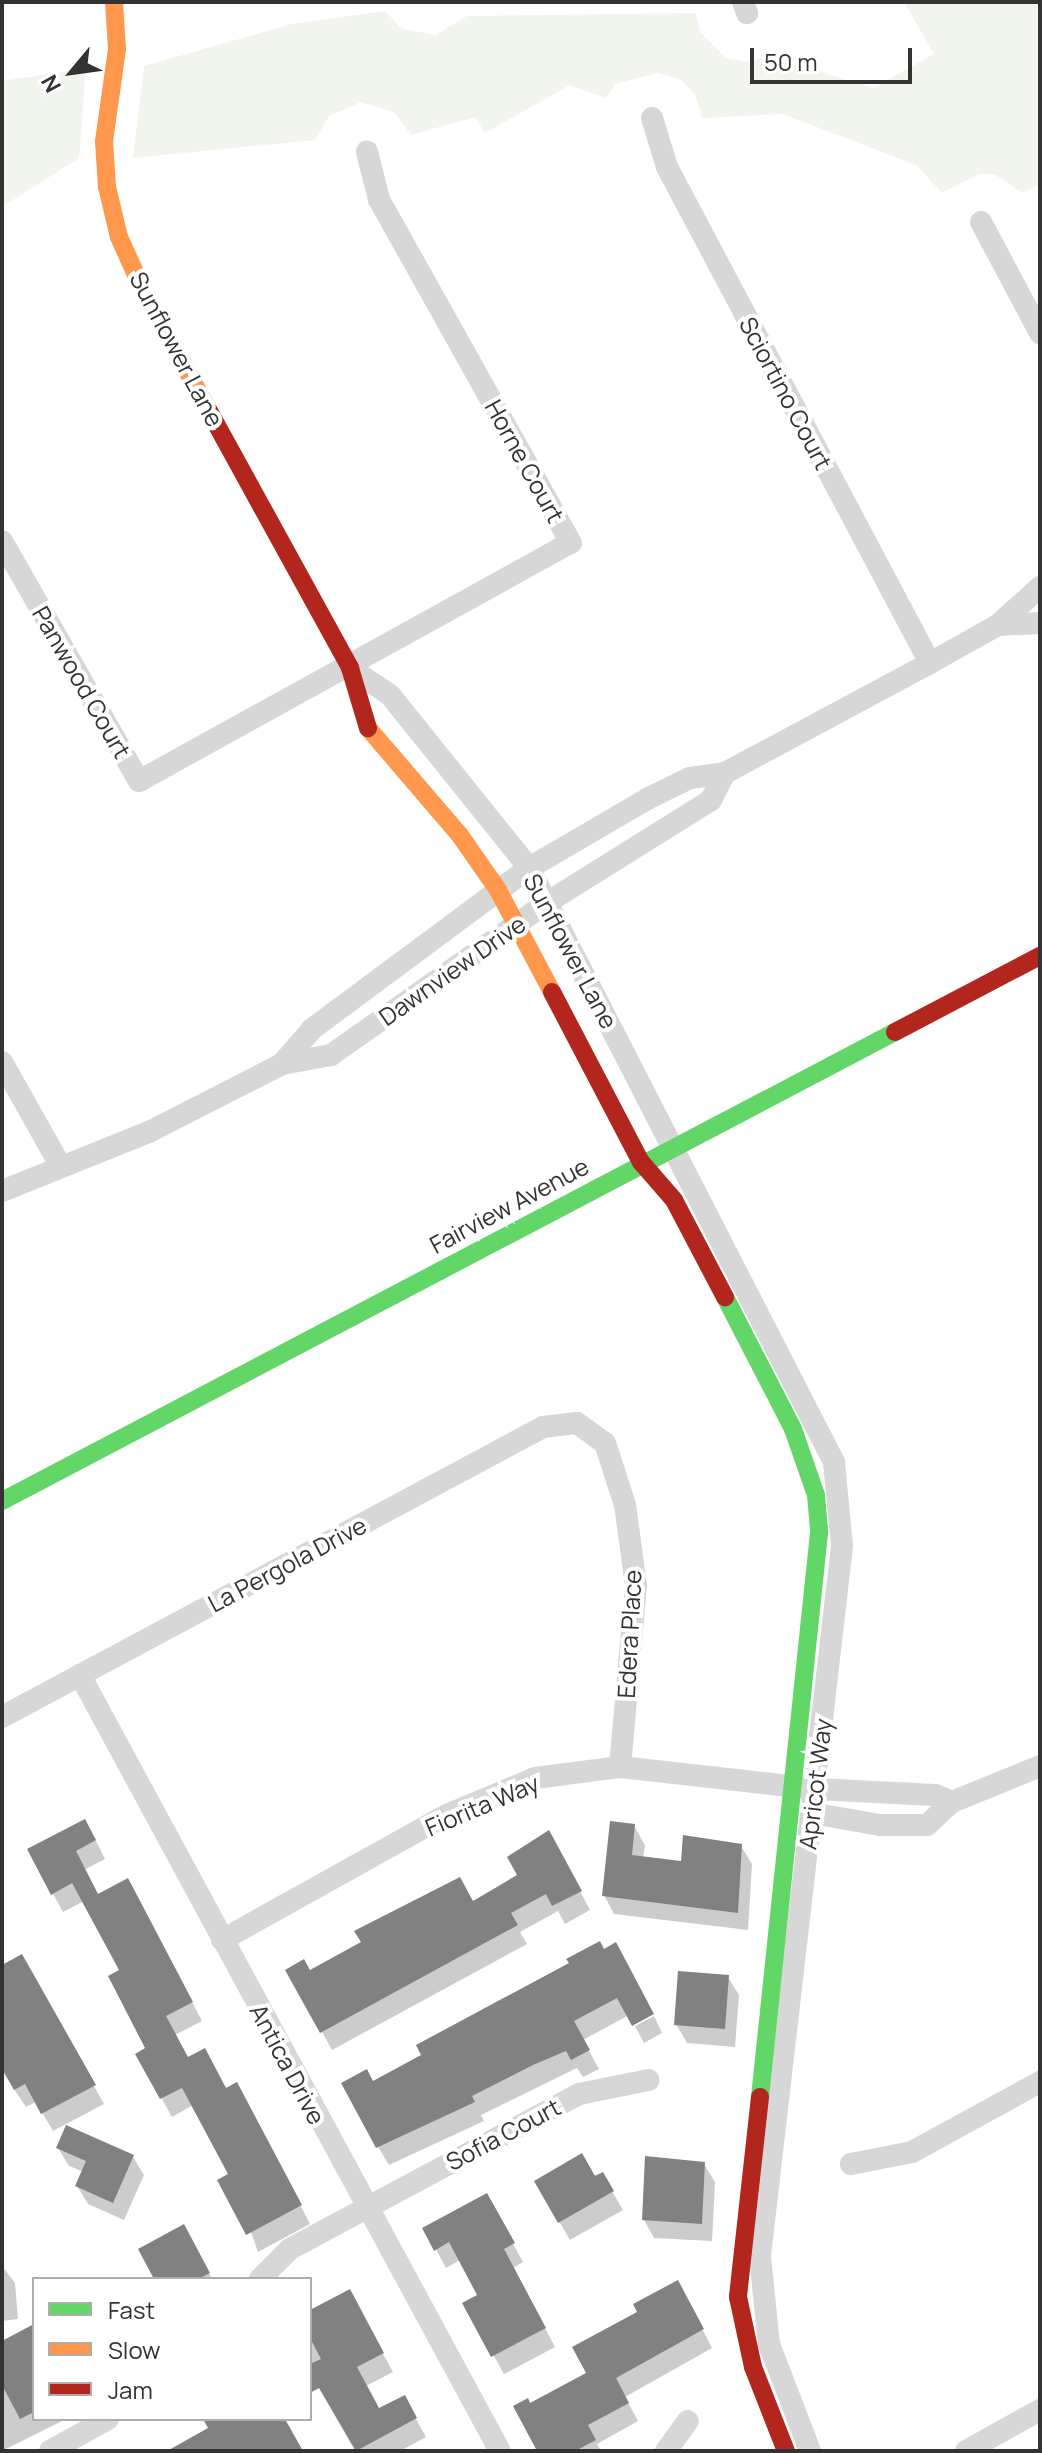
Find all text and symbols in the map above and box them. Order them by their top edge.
north arrow [32,32,112,112]
scale bar [754,32,916,82]
text: 50 m [764,45,818,78]
text: N [34,69,68,98]
street label: Sunflower Lane [124,267,230,431]
street label: Sciortino Court [734,312,838,474]
street label: Horne Court [479,394,571,528]
street label: Panwood Court [27,601,137,763]
street label: Sunflower Lane [518,869,624,1033]
street label: Dawnview Drive [373,909,531,1031]
street label: Fairview Avenue [425,1151,593,1259]
street label: La Pergola Drive [203,1510,371,1618]
street label: Edera Place [611,1569,647,1699]
street label: Apricot Way [793,1717,837,1851]
street label: Fiorita Way [421,1768,543,1842]
street label: Antica Drive [244,1999,332,2129]
street label: Sofia Court [441,2092,565,2176]
legend [32,2277,312,2421]
text: Fast [108,2293,155,2326]
text: Slow [108,2333,161,2366]
text: Jam [108,2373,153,2406]

